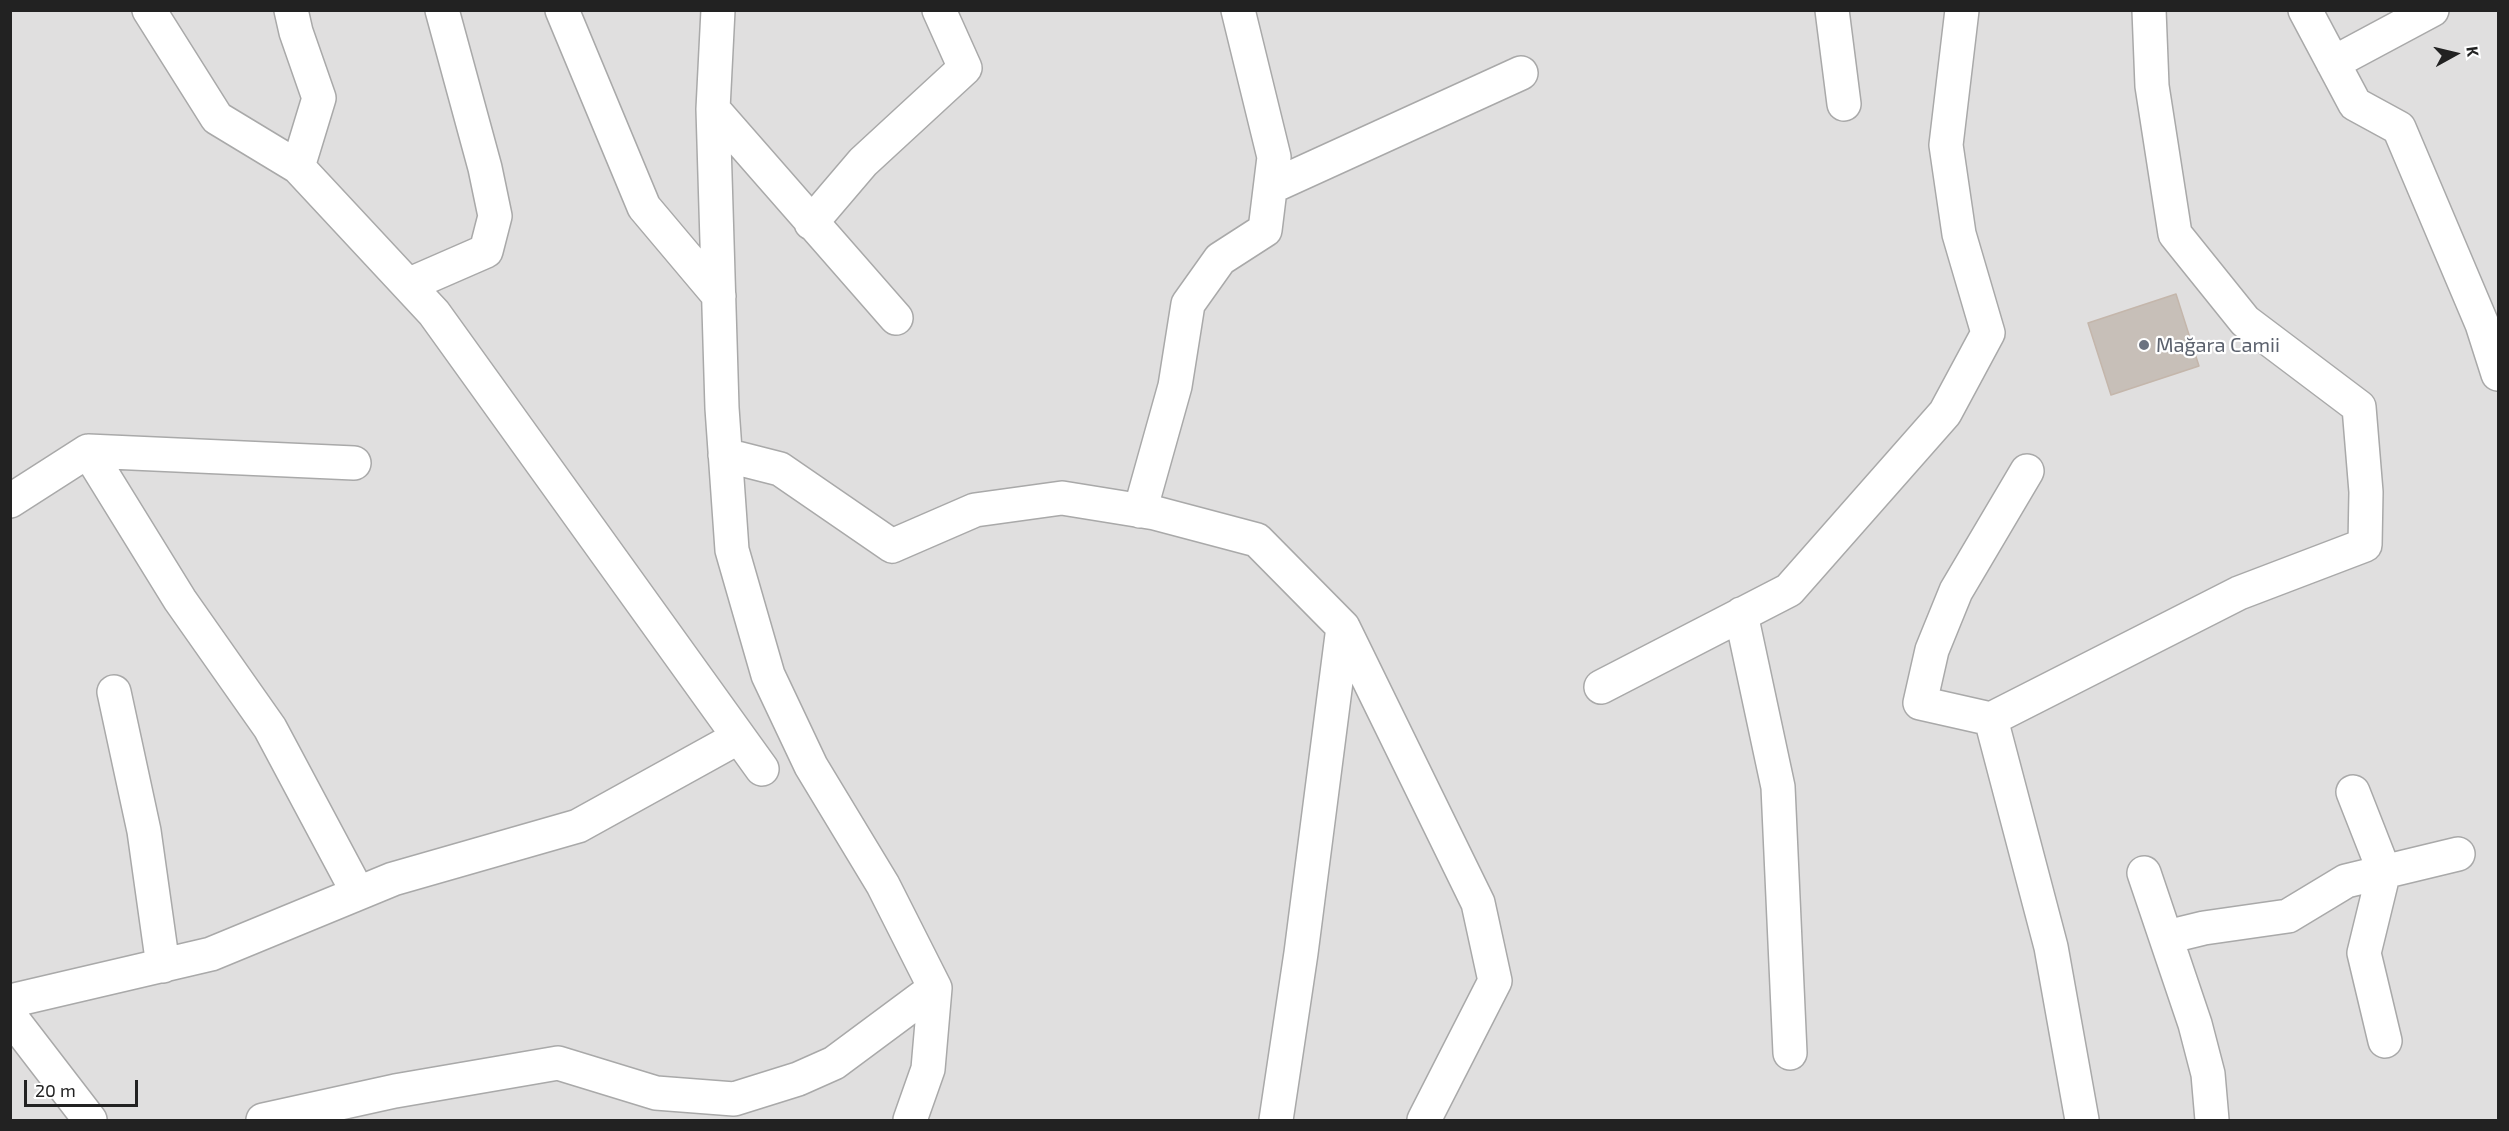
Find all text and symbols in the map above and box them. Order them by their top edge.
north arrow [2425,24,2485,84]
text: K [2463,45,2483,58]
place label: Mağara Camii [2156,333,2280,357]
marker: Mağara Camii [2137,338,2151,352]
scale bar [27,1068,141,1106]
text: 20 m [35,1079,76,1101]

